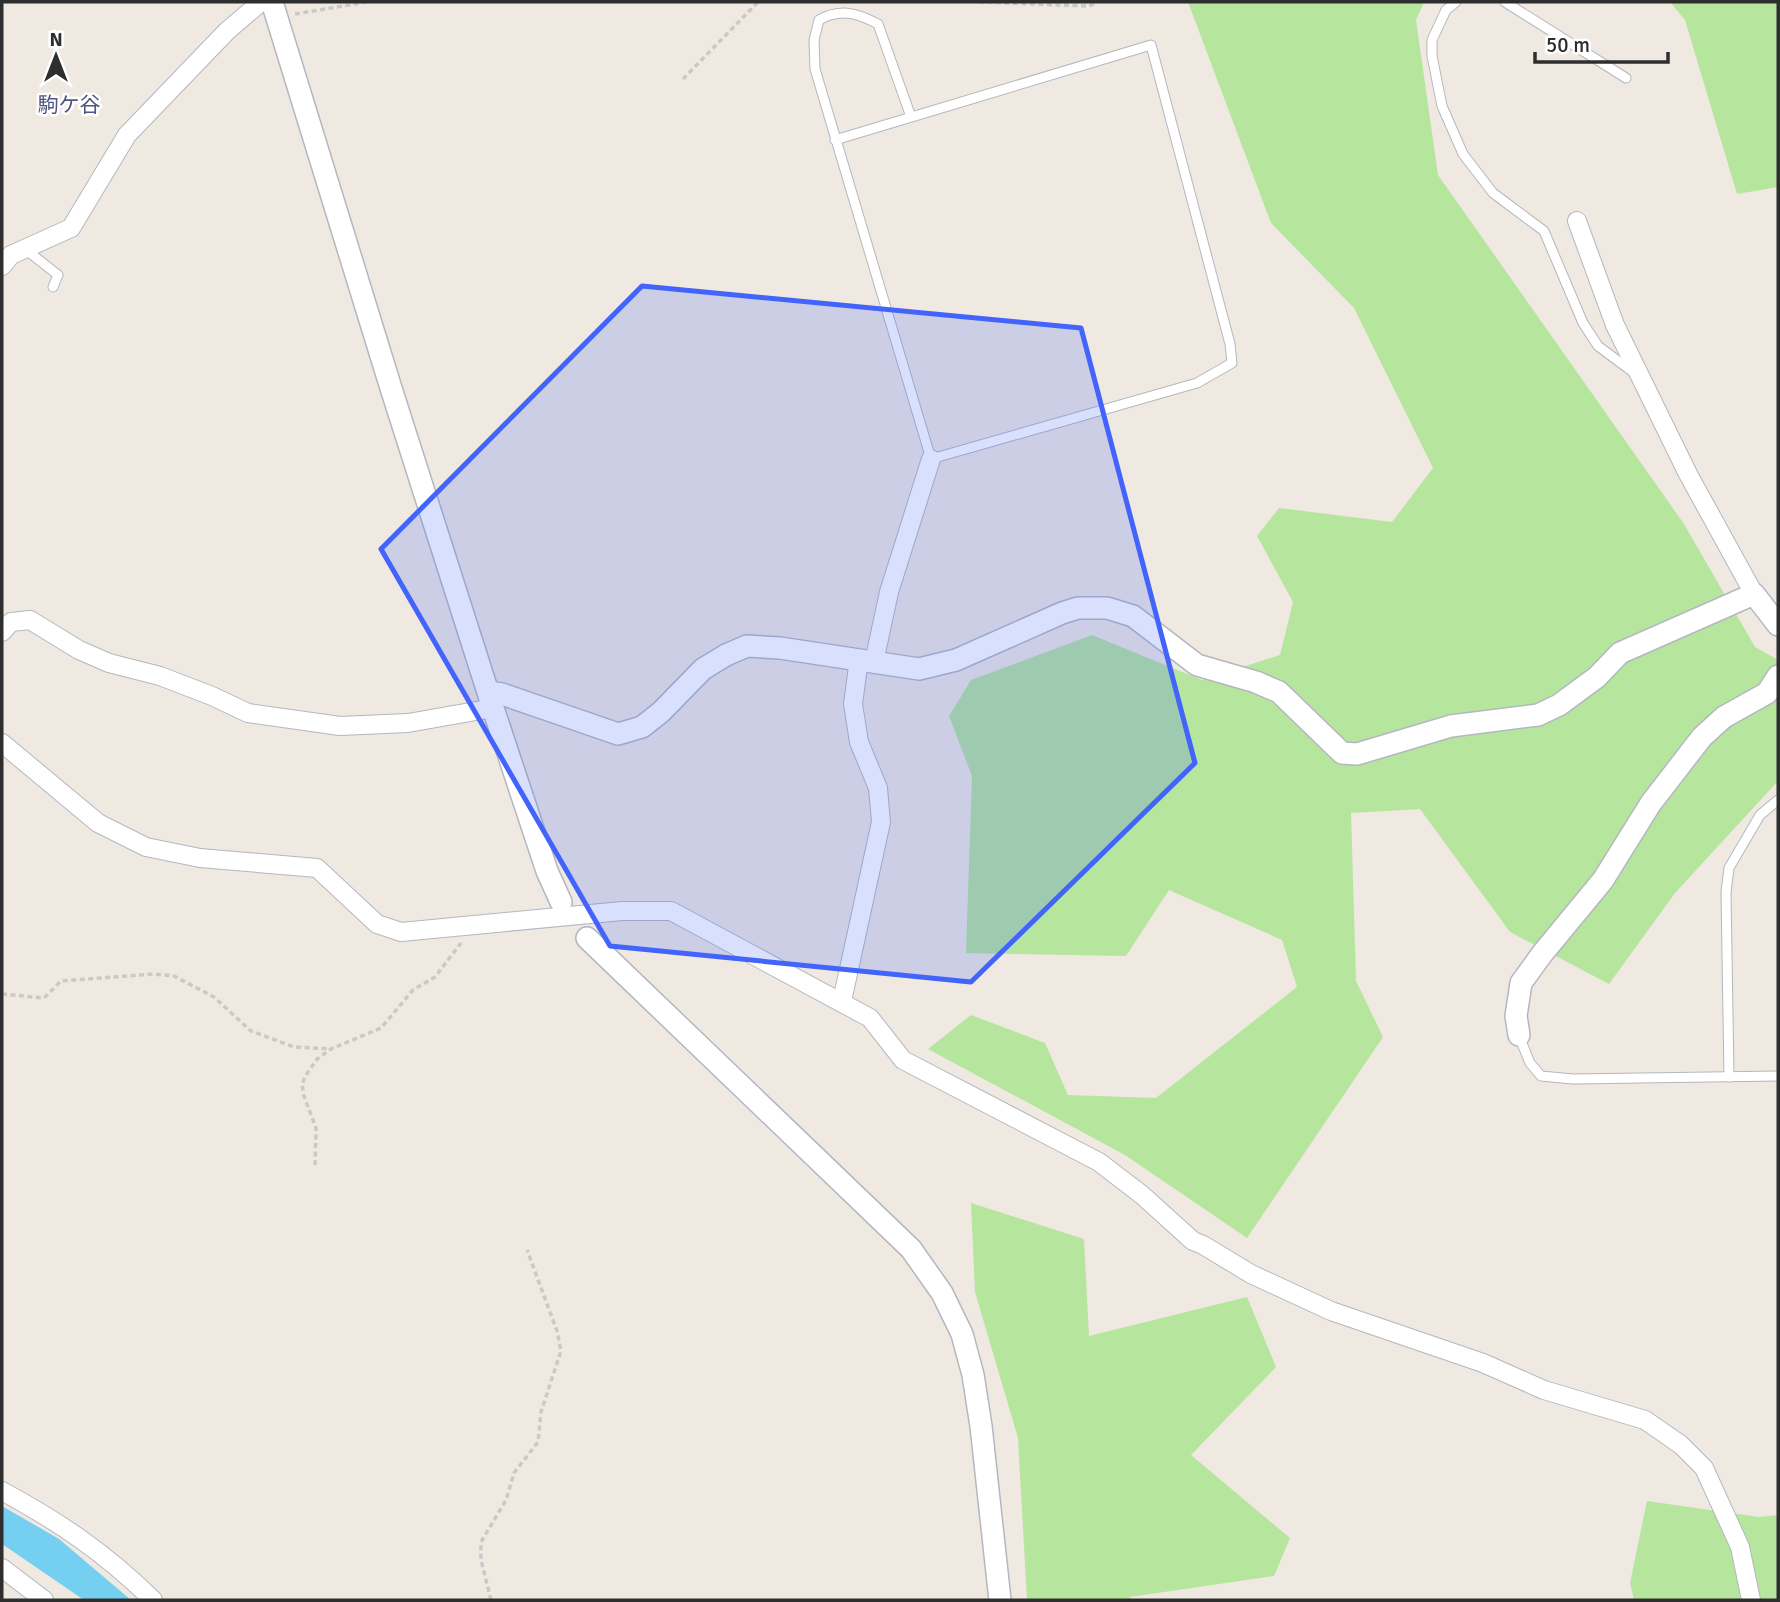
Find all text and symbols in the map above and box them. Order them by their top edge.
north arrow [21,21,91,91]
scale bar [1535,21,1668,65]
text: N [49,28,63,52]
text: 50 m [1546,32,1590,58]
district label: 駒ケ谷 [38,92,101,118]

